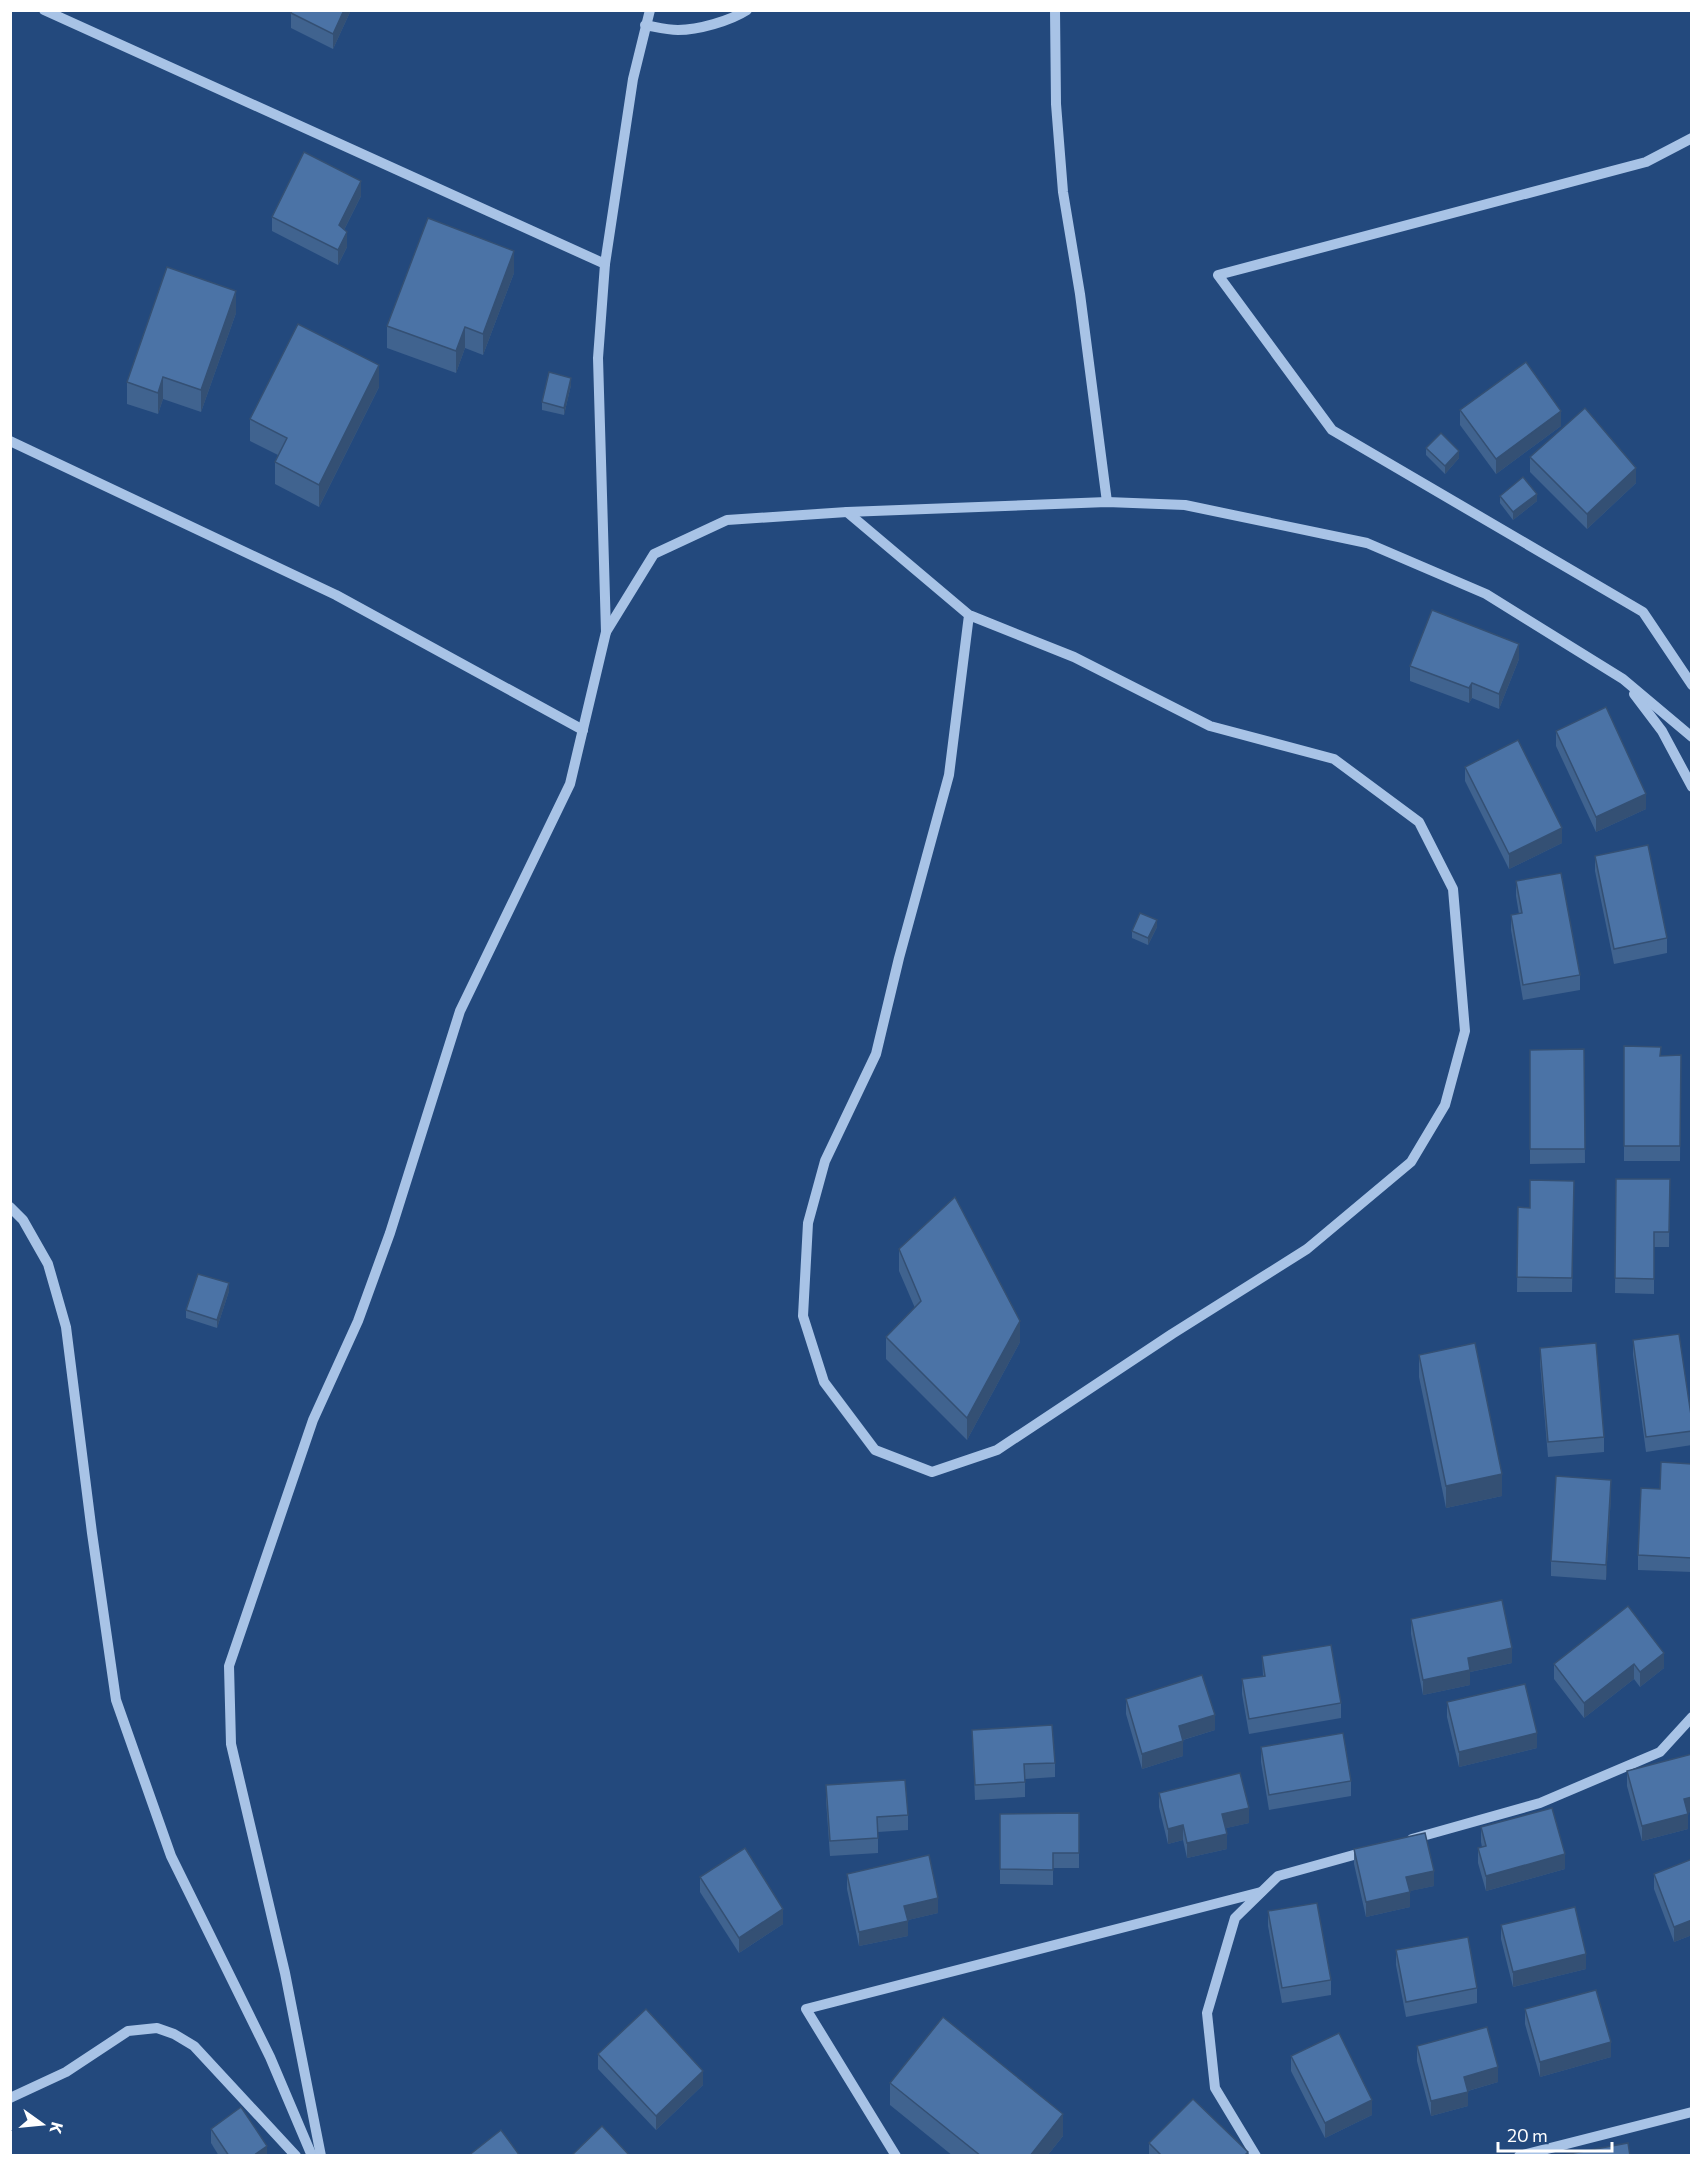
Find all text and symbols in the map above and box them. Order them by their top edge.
north arrow [12,2094,72,2154]
scale bar [1498,2115,1612,2153]
text: K [46,2120,68,2136]
text: 20 m [1507,2124,1548,2146]

